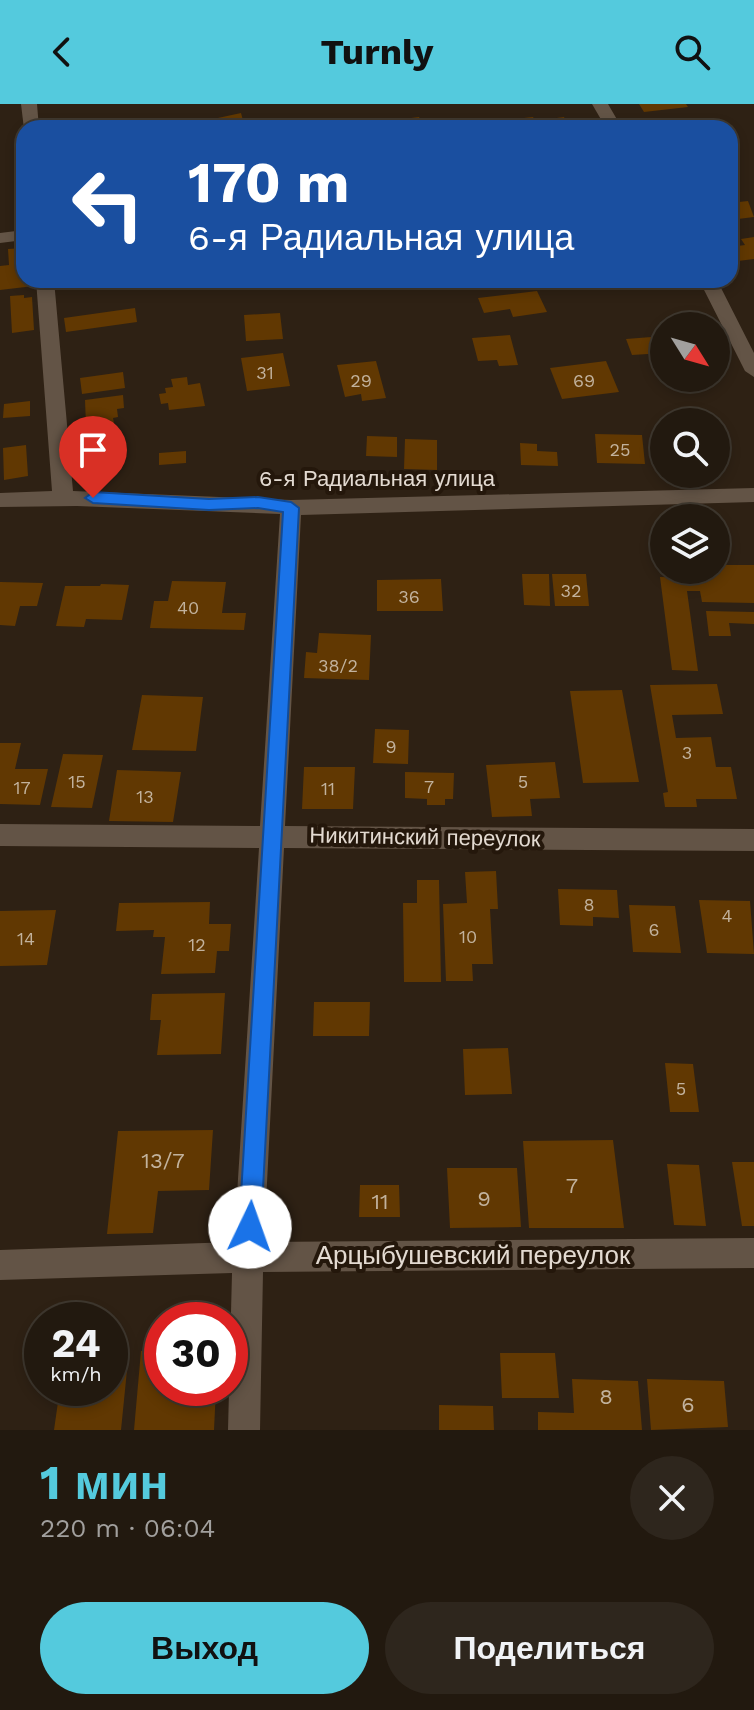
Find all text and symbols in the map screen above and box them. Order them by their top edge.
icon: back [40,30,84,74]
icon: search [670,30,714,74]
text: Turnly [321,31,433,73]
text: 170 m [188,150,350,216]
icon: left [56,152,160,256]
text: 6-я Радиальная улица [188,217,574,259]
north arrow [650,312,730,392]
map controls [650,312,730,584]
house number: 31 [256,362,274,383]
house number: 29 [350,370,372,391]
house number: 69 [573,370,595,391]
button: search [650,408,730,488]
pin [59,416,127,498]
icon: arrive [71,428,115,472]
house number: 25 [610,439,630,460]
street label: 6-я Радиальная улица [259,466,496,491]
button: layers [650,504,730,584]
house number: 32 [561,580,582,601]
house number: 36 [398,586,420,607]
house number: 40 [177,597,199,618]
house number: 38/2 [318,655,358,676]
house number: 9 [385,736,397,757]
house number: 3 [682,742,692,763]
house number: 15 [68,771,86,792]
house number: 5 [518,771,528,792]
house number: 7 [424,776,434,797]
house number: 17 [13,777,31,798]
house number: 11 [321,778,335,799]
house number: 13 [136,786,154,807]
street label: Никитинский переулок [309,822,541,852]
house number: 8 [583,894,595,915]
house number: 4 [722,905,733,926]
house number: 6 [649,919,659,940]
house number: 10 [459,926,477,947]
house number: 14 [17,928,35,949]
house number: 12 [188,934,206,955]
house number: 5 [676,1078,686,1099]
house number: 13/7 [141,1148,185,1173]
house number: 7 [566,1173,578,1198]
position arrow [208,1185,292,1269]
house number: 9 [477,1186,491,1211]
house number: 11 [371,1189,389,1214]
street label: Арцыбушевский переулок [316,1240,631,1270]
speed limit sign: 30 [144,1302,248,1406]
text: 24 [51,1320,101,1367]
text: km/h [50,1362,102,1386]
house number: 8 [599,1384,613,1409]
house number: 6 [681,1392,695,1417]
text: 1 мин [40,1454,168,1511]
button: close [630,1456,714,1540]
text: 220 m · 06:04 [40,1513,215,1543]
button: Выход [40,1602,369,1694]
button: Поделиться [385,1602,714,1694]

